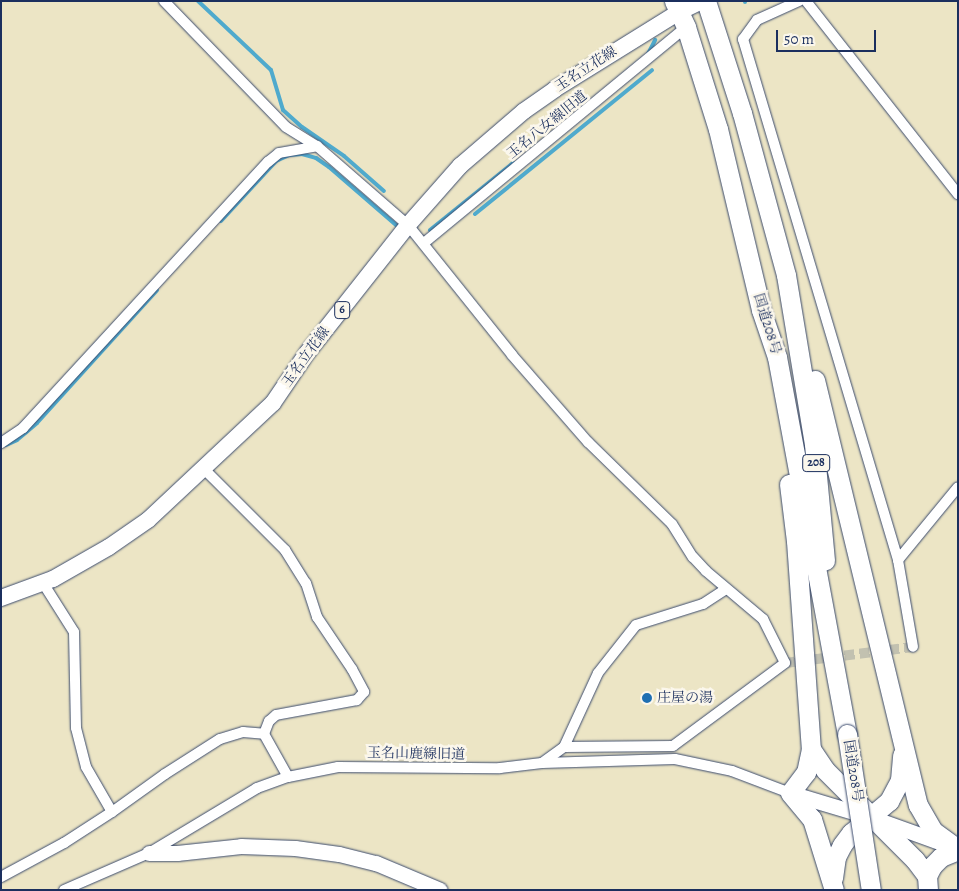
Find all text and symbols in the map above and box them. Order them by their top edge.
scale bar [779,20,879,52]
text: 50 m [784,29,814,49]
street label: 玉名立花線 [552,43,620,95]
street label: 玉名八女線旧道 [504,88,590,162]
street label: 国道208号 [750,291,784,357]
road number: 6 [333,300,351,320]
street label: 玉名立花線 [279,324,333,390]
road number: 208 [801,453,831,472]
place label: 庄屋の湯 [657,690,713,706]
marker: 庄屋の湯 [641,692,653,704]
street label: 国道208号 [840,739,866,803]
street label: 玉名山鹿線旧道 [367,745,465,763]

